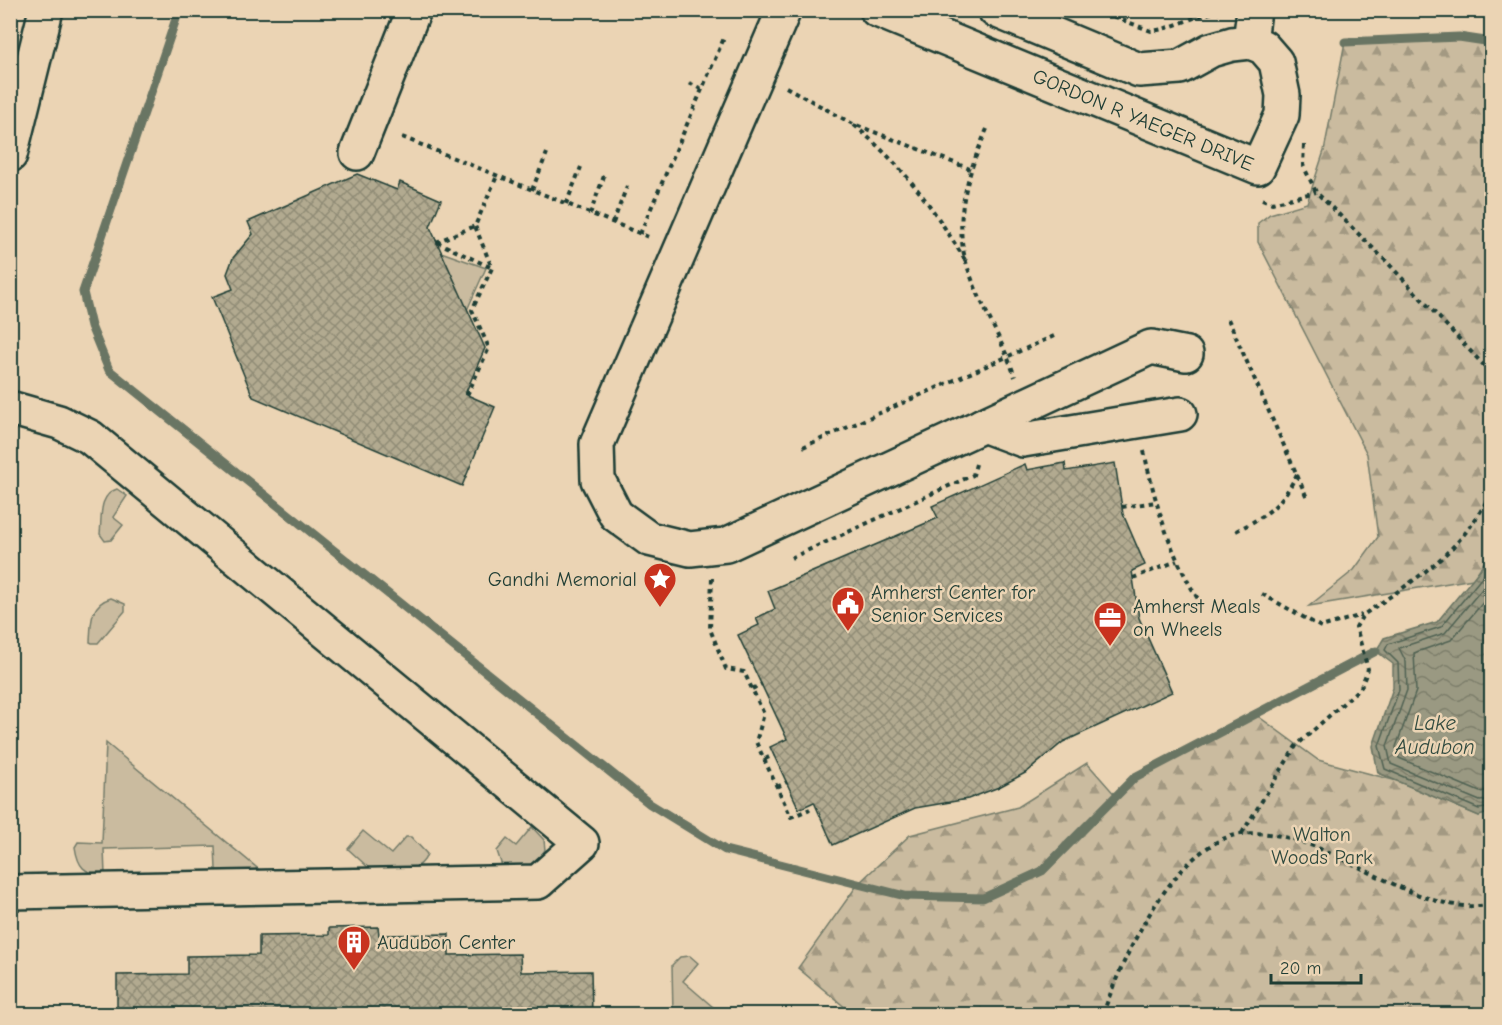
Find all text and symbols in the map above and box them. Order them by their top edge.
street label: GORDON R YAEGER DRIVE [1029,64,1257,176]
place icon: Gandhi Memorial [642,561,678,608]
place label: Gandhi Memorial [488,568,637,591]
place label: Amherst Center for Senior Services [871,581,1035,627]
public building icon: Amherst Center for Senior Services [830,585,866,632]
place label: Amherst Meals on Wheels [1133,595,1260,641]
office icon: Amherst Meals on Wheels [1092,600,1128,647]
water label: Lake Audubon [1394,711,1475,759]
park label: Walton Woods Park [1271,823,1373,869]
building icon: Audubon Center [336,924,372,971]
place label: Audubon Center [377,931,515,954]
scale bar [1271,947,1361,985]
text: 20 m [1280,958,1321,979]

